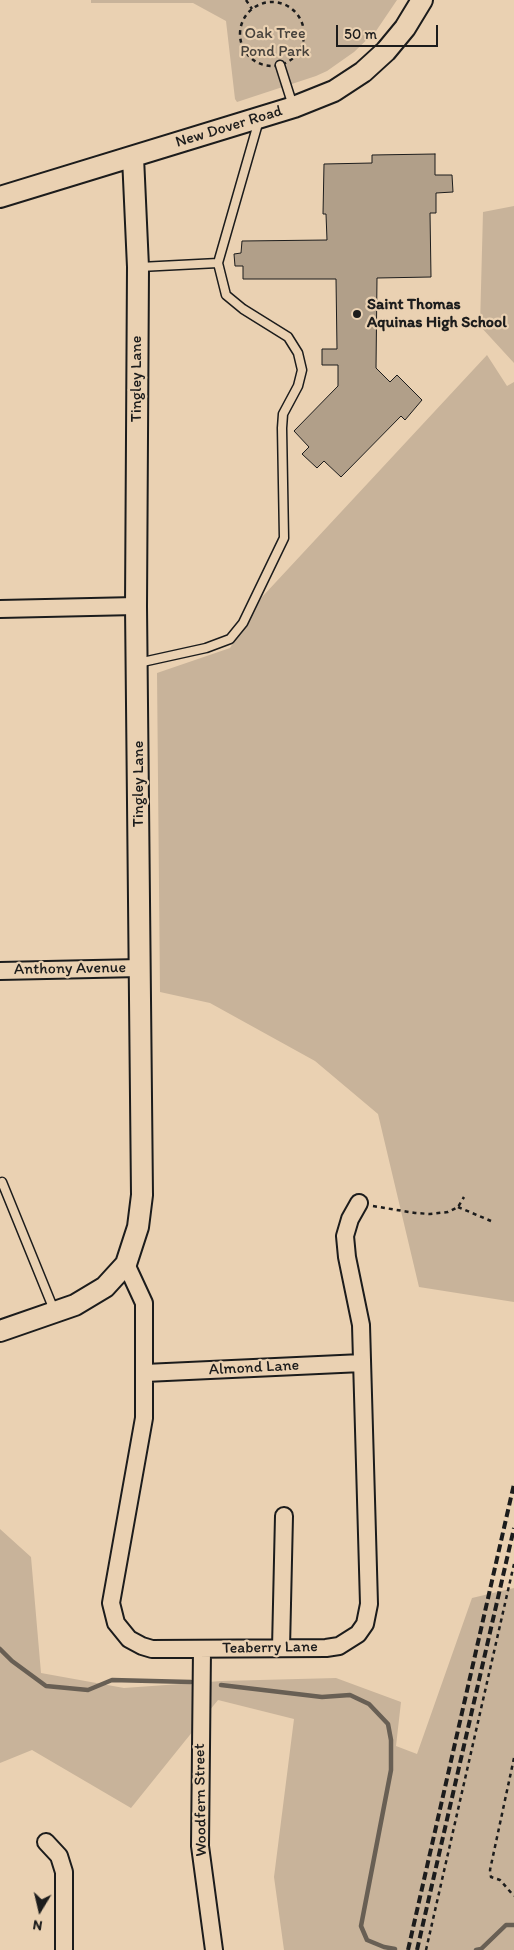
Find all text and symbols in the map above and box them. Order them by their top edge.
scale bar [339,15,442,47]
park label: Oak Tree Pond Park [240,24,310,62]
text: 50 m [344,25,377,43]
street label: New Dover Road [173,102,285,152]
place label: Saint Thomas Aquinas High School [367,295,507,333]
marker: Saint Thomas Aquinas High School [351,308,363,320]
street label: Tingley Lane [127,336,147,422]
street label: Tingley Lane [129,741,149,827]
street label: Anthony Avenue [14,958,126,980]
street label: Almond Lane [208,1356,300,1380]
street label: Teaberry Lane [222,1638,318,1658]
street label: Woodfern Street [190,1743,212,1857]
north arrow [15,1885,65,1935]
text: N [32,1916,44,1934]

